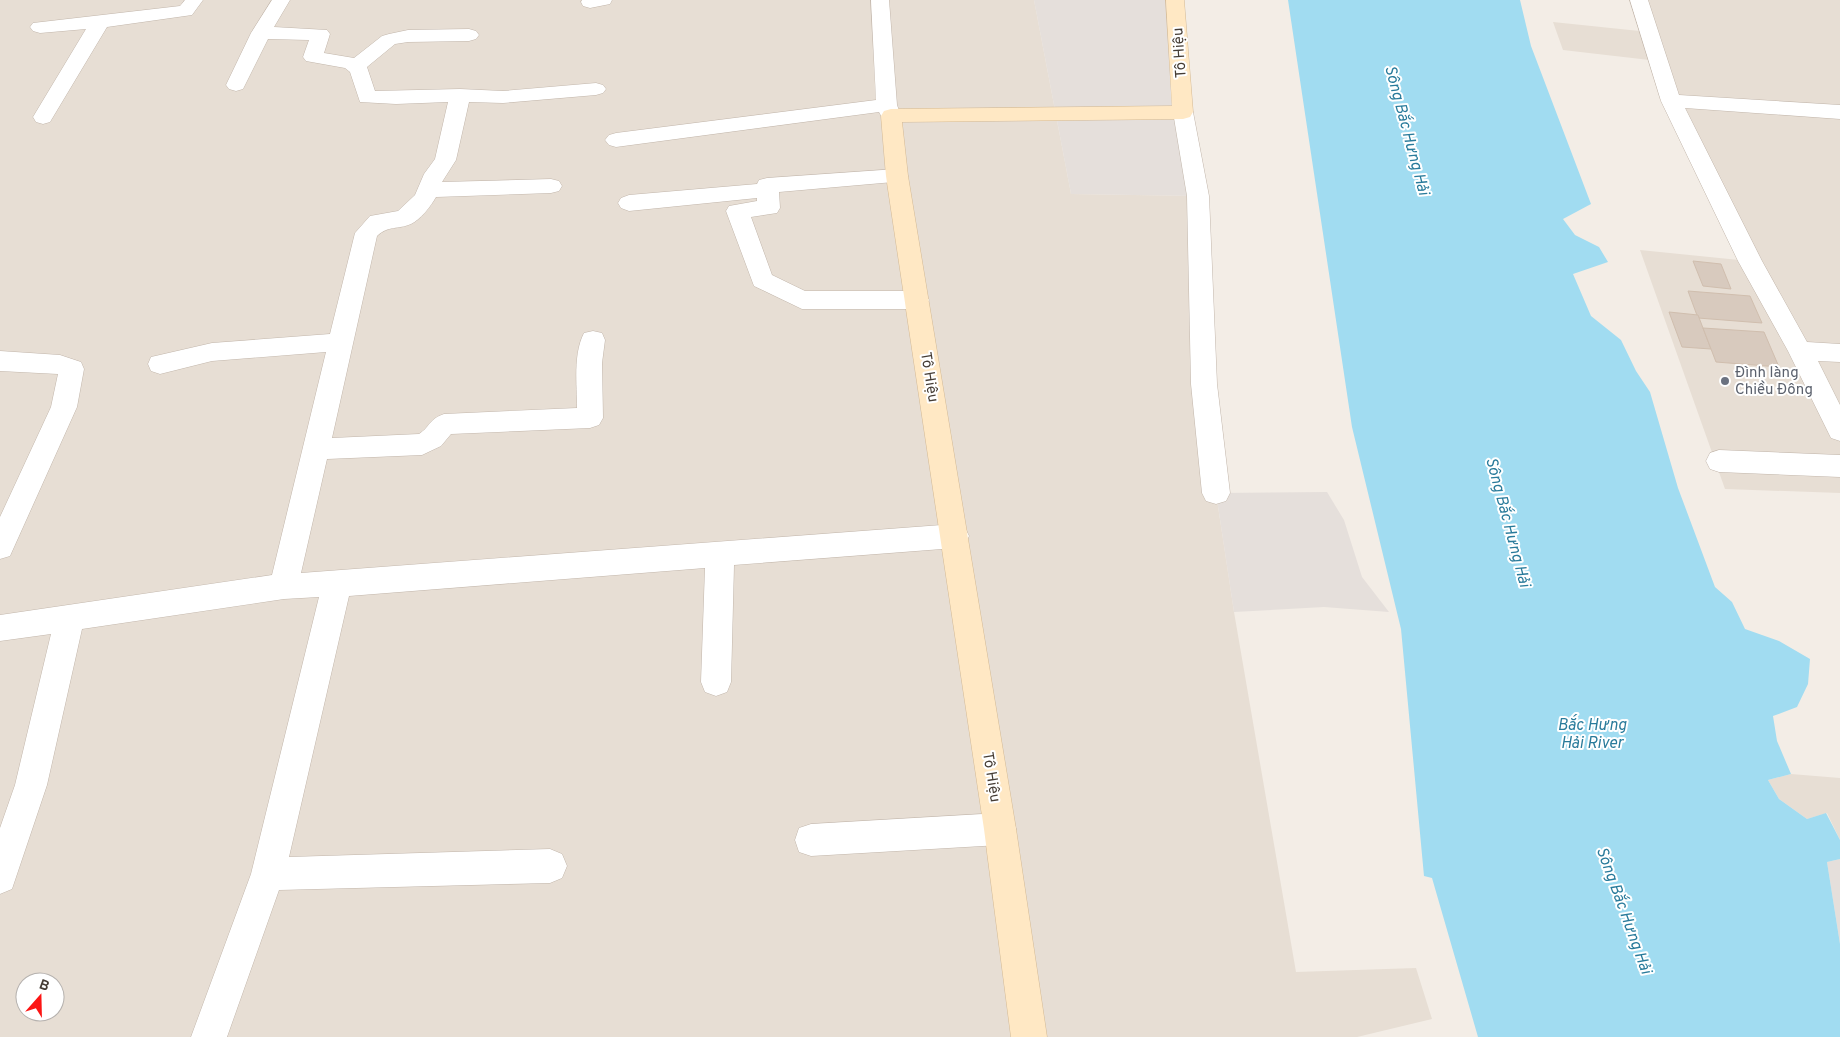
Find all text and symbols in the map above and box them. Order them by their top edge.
street label: Tô Hiệu [1169,27,1192,79]
water label: Sông Bắc Hưng Hải [1379,63,1435,199]
street label: Tô Hiệu [915,351,942,404]
place label: Đình làng Chiều Đông [1735,364,1813,400]
marker: Đình làng Chiều Đông [1719,375,1731,387]
water label: Sông Bắc Hưng Hải [1480,455,1536,591]
water label: Bắc Hưng Hải River [1558,714,1627,754]
street label: Tô Hiệu [977,751,1004,804]
water label: Sông Bắc Hưng Hải [1591,844,1658,978]
north arrow [15,972,65,1022]
text: B [36,977,51,996]

